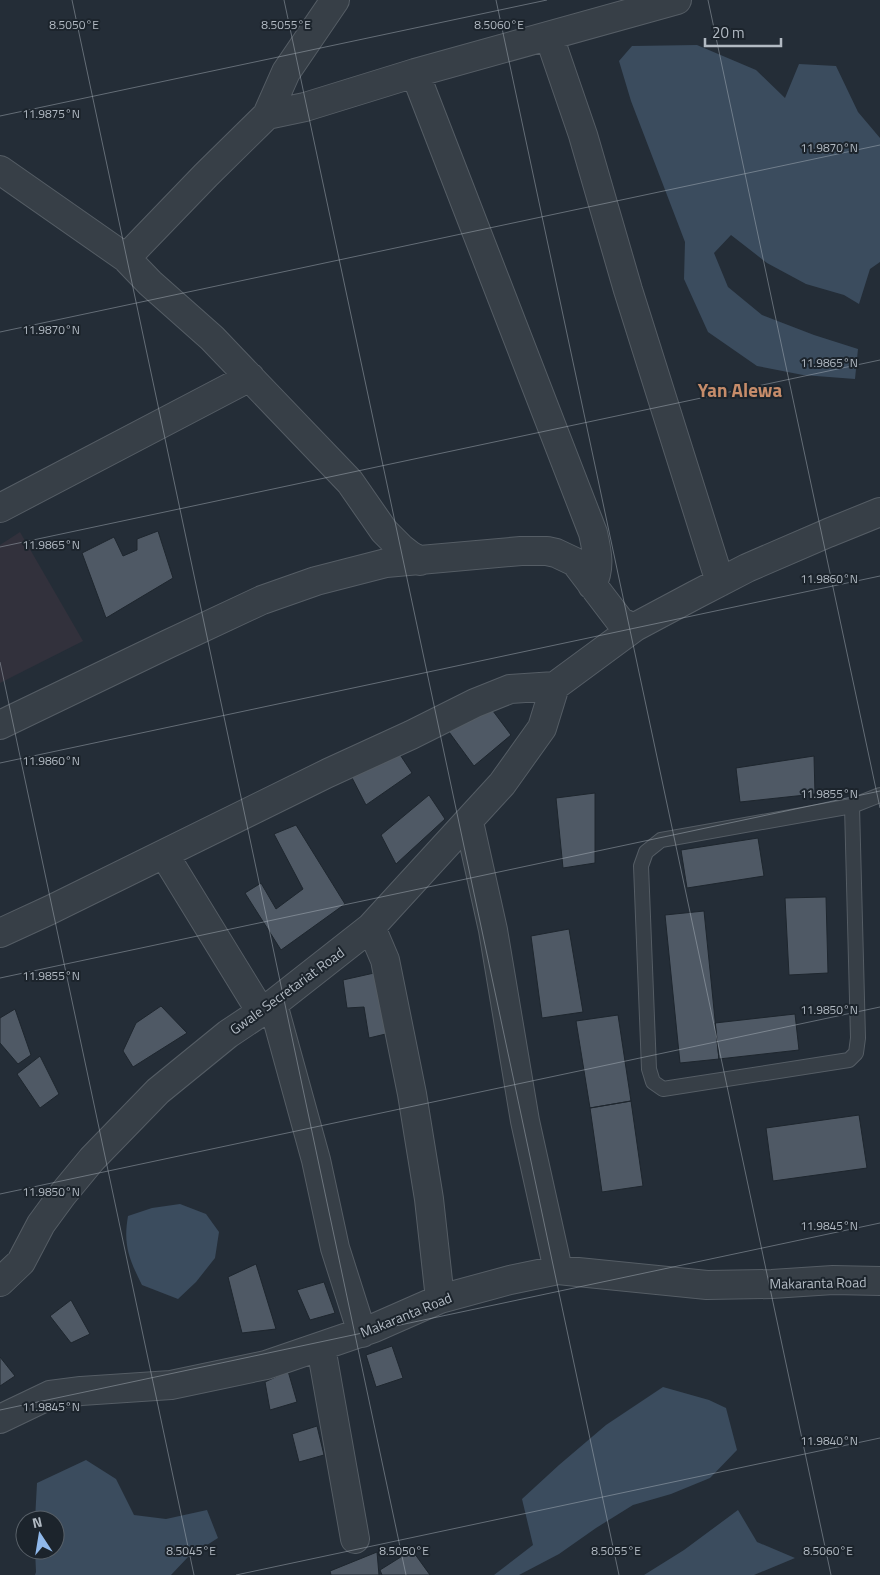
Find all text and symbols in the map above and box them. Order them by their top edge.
text: 8.5050°E [49,15,99,34]
text: 8.5055°E [261,15,311,34]
text: 8.5060°E [474,15,524,34]
scale bar [705,15,781,47]
text: 20 m [712,21,745,44]
text: 11.9875°N [22,104,80,123]
text: 11.9870°N [800,138,858,157]
text: 11.9870°N [22,320,80,339]
text: 11.9865°N [800,353,858,372]
district label: Yan Alewa [698,375,782,404]
text: 11.9865°N [22,535,80,554]
text: 11.9860°N [800,569,858,588]
text: 11.9860°N [22,751,80,770]
text: 11.9855°N [800,784,858,803]
street label: Gwale Secretariat Road [225,942,348,1039]
text: 11.9855°N [22,966,80,985]
text: 11.9850°N [800,1000,858,1019]
text: 11.9850°N [22,1182,80,1201]
text: 11.9845°N [800,1216,858,1235]
street label: Makaranta Road [769,1271,867,1294]
street label: Makaranta Road [357,1287,455,1342]
text: 11.9845°N [22,1397,80,1416]
text: 11.9840°N [800,1431,858,1450]
north arrow [15,1510,65,1560]
text: N [30,1511,44,1533]
text: 8.5045°E [166,1541,216,1560]
text: 8.5050°E [379,1541,429,1560]
text: 8.5055°E [591,1541,641,1560]
text: 8.5060°E [803,1541,853,1560]

